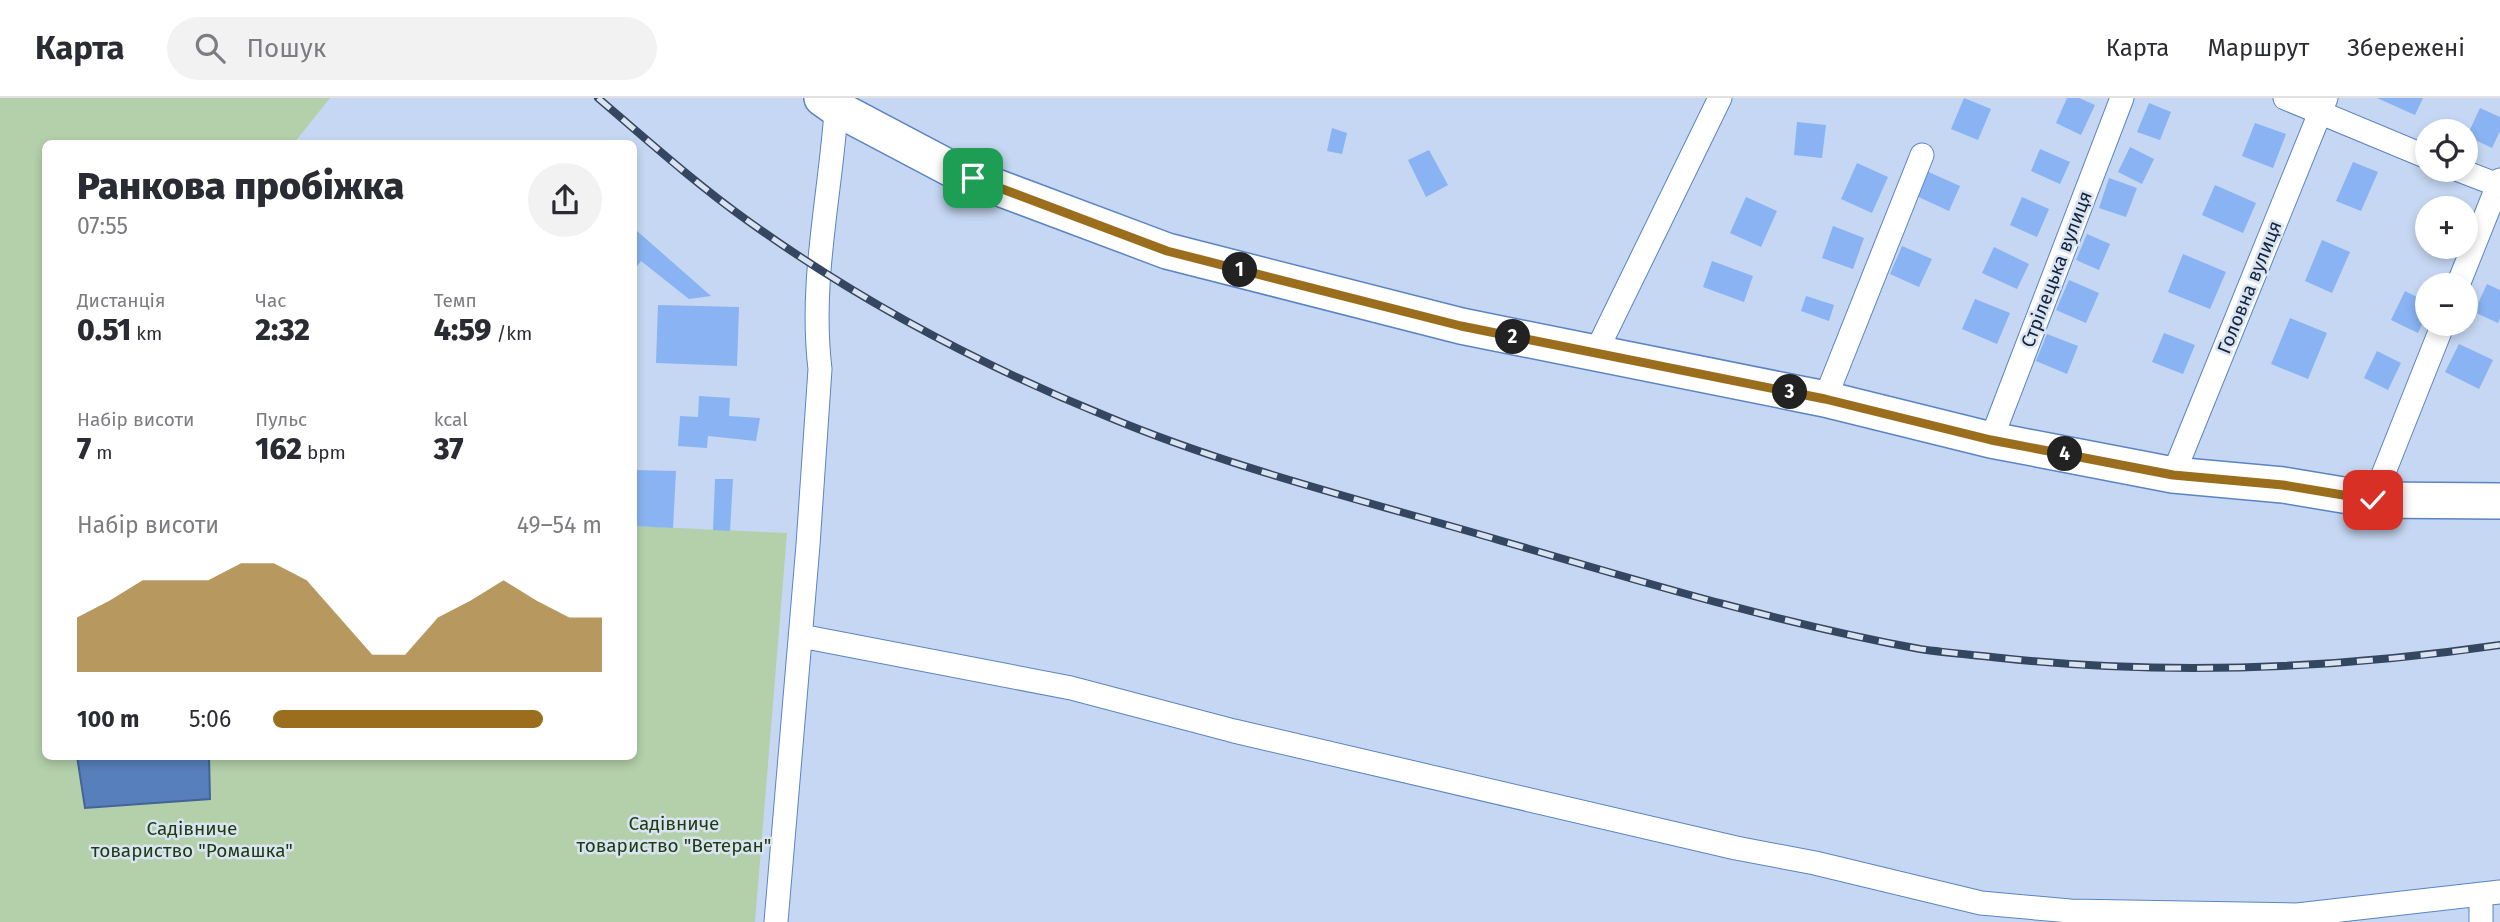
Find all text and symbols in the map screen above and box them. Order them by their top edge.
search box [167,17,657,80]
text: Карта [35,28,125,68]
icon: search [191,29,229,67]
text: Пошук [247,33,326,64]
text: Карта [2106,34,2169,62]
text: Маршрут [2207,34,2309,62]
text: Збережені [2347,34,2465,62]
map controls [2415,119,2478,336]
button: locate [2415,119,2478,182]
pin [943,148,1003,208]
icon: arrive [954,159,992,197]
text: Ранкова пробіжка [77,163,404,209]
button: share [528,163,602,237]
street label: Стрілецька вулиця [2016,188,2097,351]
button: + [2415,196,2478,259]
text: 07:55 [77,212,128,240]
street label: Головна вулиця [2212,217,2287,357]
pin: 1 [1222,252,1258,288]
text: 1 [1235,258,1244,281]
button: − [2415,273,2478,336]
text: Дистанція [77,289,165,312]
text: Час [255,289,286,312]
text: Темп [434,289,477,312]
text: 0.51 [77,312,131,348]
text: 2:32 [255,312,310,348]
text: 4:59 [434,312,491,348]
pin: 2 [1496,320,1530,354]
text: km [131,322,162,345]
text: /km [491,322,532,345]
text: 2 [1508,325,1517,348]
pin: 3 [1772,374,1808,410]
text: 3 [1785,380,1794,403]
text: Набір висоти [77,408,194,431]
text: Пульс [255,408,307,431]
text: kcal [434,408,468,431]
text: 7 [77,431,91,467]
text: 162 [255,431,302,467]
text: 37 [434,431,464,467]
pin: 4 [2048,436,2082,472]
text: m [91,441,113,464]
text: bpm [302,441,346,464]
text: 4 [2059,442,2070,465]
pin [2343,470,2403,530]
icon: check [2354,481,2392,519]
text: Набір висоти [77,511,219,539]
text: 49–54 m [517,511,602,539]
text: 100 m [77,705,139,733]
text: 5:06 [189,705,231,733]
park label: Садівниче товариство "Ветеран" [577,812,771,857]
park label: Садівниче товариство "Ромашка" [91,817,293,862]

